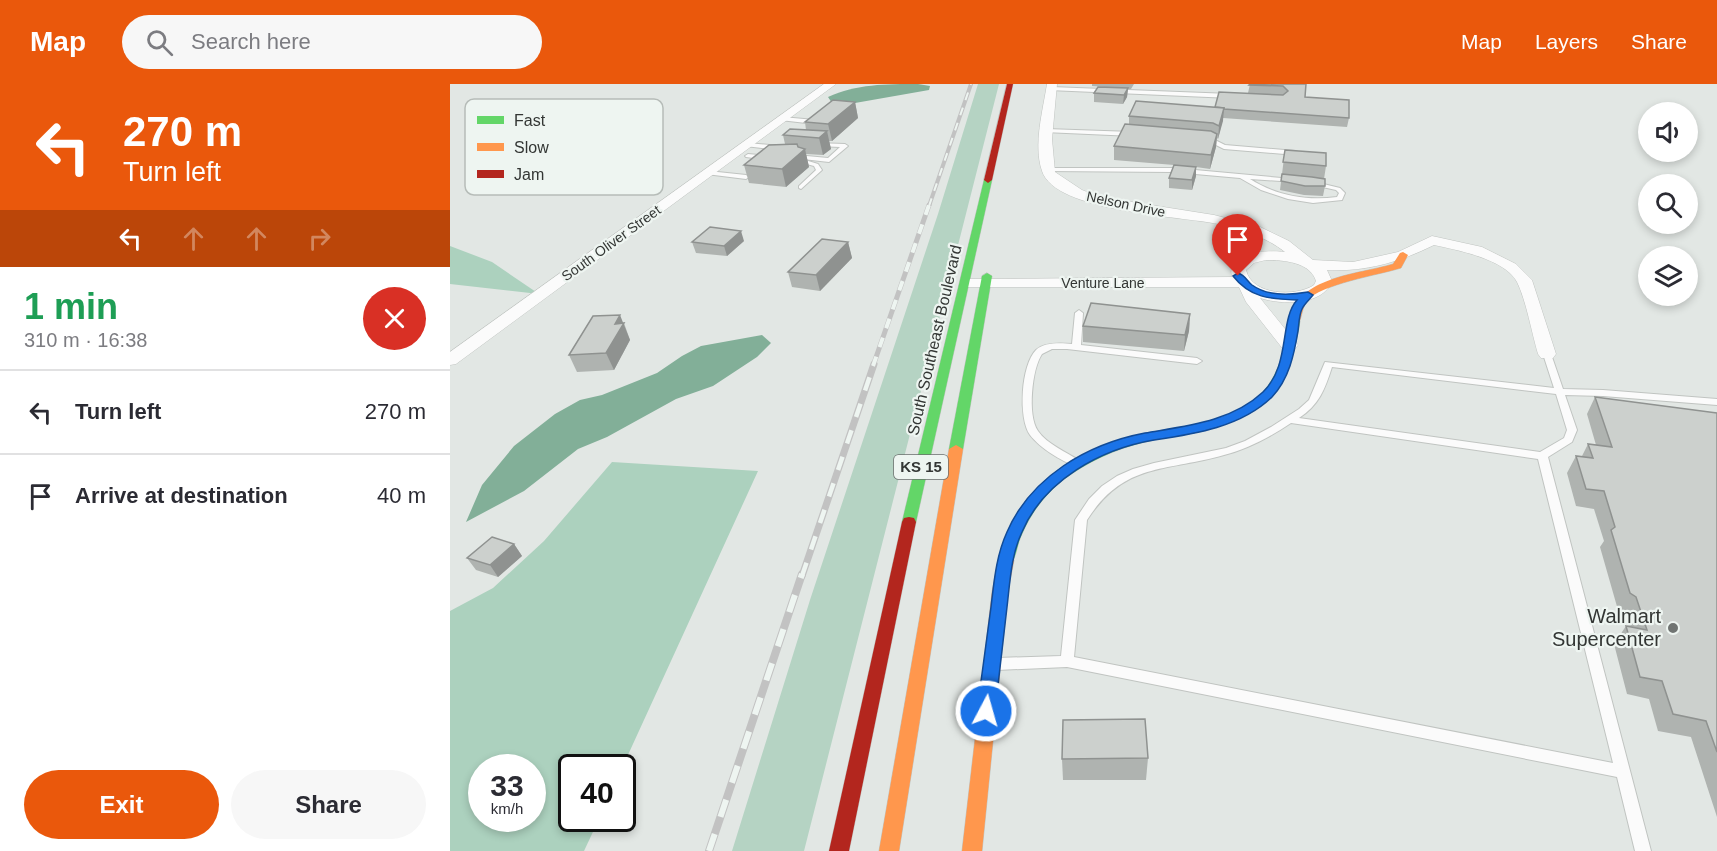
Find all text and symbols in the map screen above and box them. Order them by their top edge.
search box [122,15,542,69]
text: Map [30,26,86,57]
icon: search [143,26,176,59]
text: Search here [191,29,311,54]
text: Map [1461,30,1502,53]
text: Layers [1535,30,1598,53]
text: Share [1631,30,1687,53]
legend [465,99,663,195]
map controls [1638,102,1698,306]
button: sound [1638,102,1698,162]
icon: left [24,108,102,186]
text: 270 m [123,108,242,155]
text: Fast [514,112,546,129]
text: Slow [514,139,549,156]
text: Turn left [123,157,221,187]
text: Jam [514,166,544,183]
button: search [1638,174,1698,234]
street label: Nelson Drive [1085,188,1167,220]
street label: South Oliver Street [558,202,664,284]
pin [1212,214,1263,276]
icon: left [114,222,147,255]
icon: ahead [177,222,210,255]
icon: ahead [240,222,273,255]
icon: right [303,222,336,255]
icon: arrive [1221,223,1254,256]
street label: South Southeast Boulevard [904,243,965,437]
button: layers [1638,246,1698,306]
street label: Venture Lane [1061,275,1145,291]
text: 1 min [24,286,118,327]
button: close [363,287,426,350]
text: 310 m · 16:38 [24,329,147,351]
icon: left [24,396,57,429]
text: Turn left [75,399,161,424]
text: 270 m [365,399,426,424]
road number: KS 15 [894,455,948,479]
icon: arrive [24,480,57,513]
text: Arrive at destination [75,483,288,508]
text: 40 m [377,483,426,508]
place label: Walmart Supercenter [1552,605,1661,650]
marker: Walmart Supercenter [1666,621,1680,635]
position arrow [954,679,1018,743]
speed limit sign: 40 [558,754,636,832]
text: 33 [490,769,524,802]
button: Exit [24,770,219,839]
button: Share [231,770,426,839]
text: km/h [491,800,523,817]

